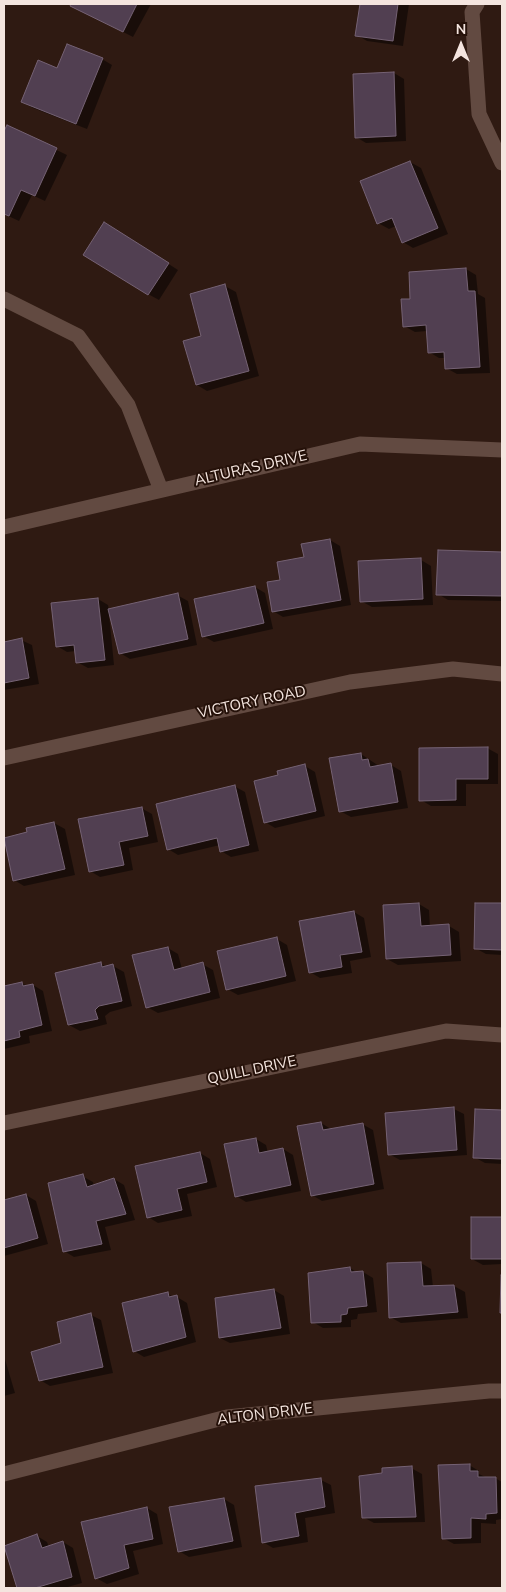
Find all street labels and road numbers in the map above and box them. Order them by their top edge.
street label: ALTURAS DRIVE [193,447,309,491]
street label: VICTORY ROAD [196,683,308,723]
street label: QUILL DRIVE [206,1053,298,1089]
street label: ALTON DRIVE [216,1400,314,1430]

